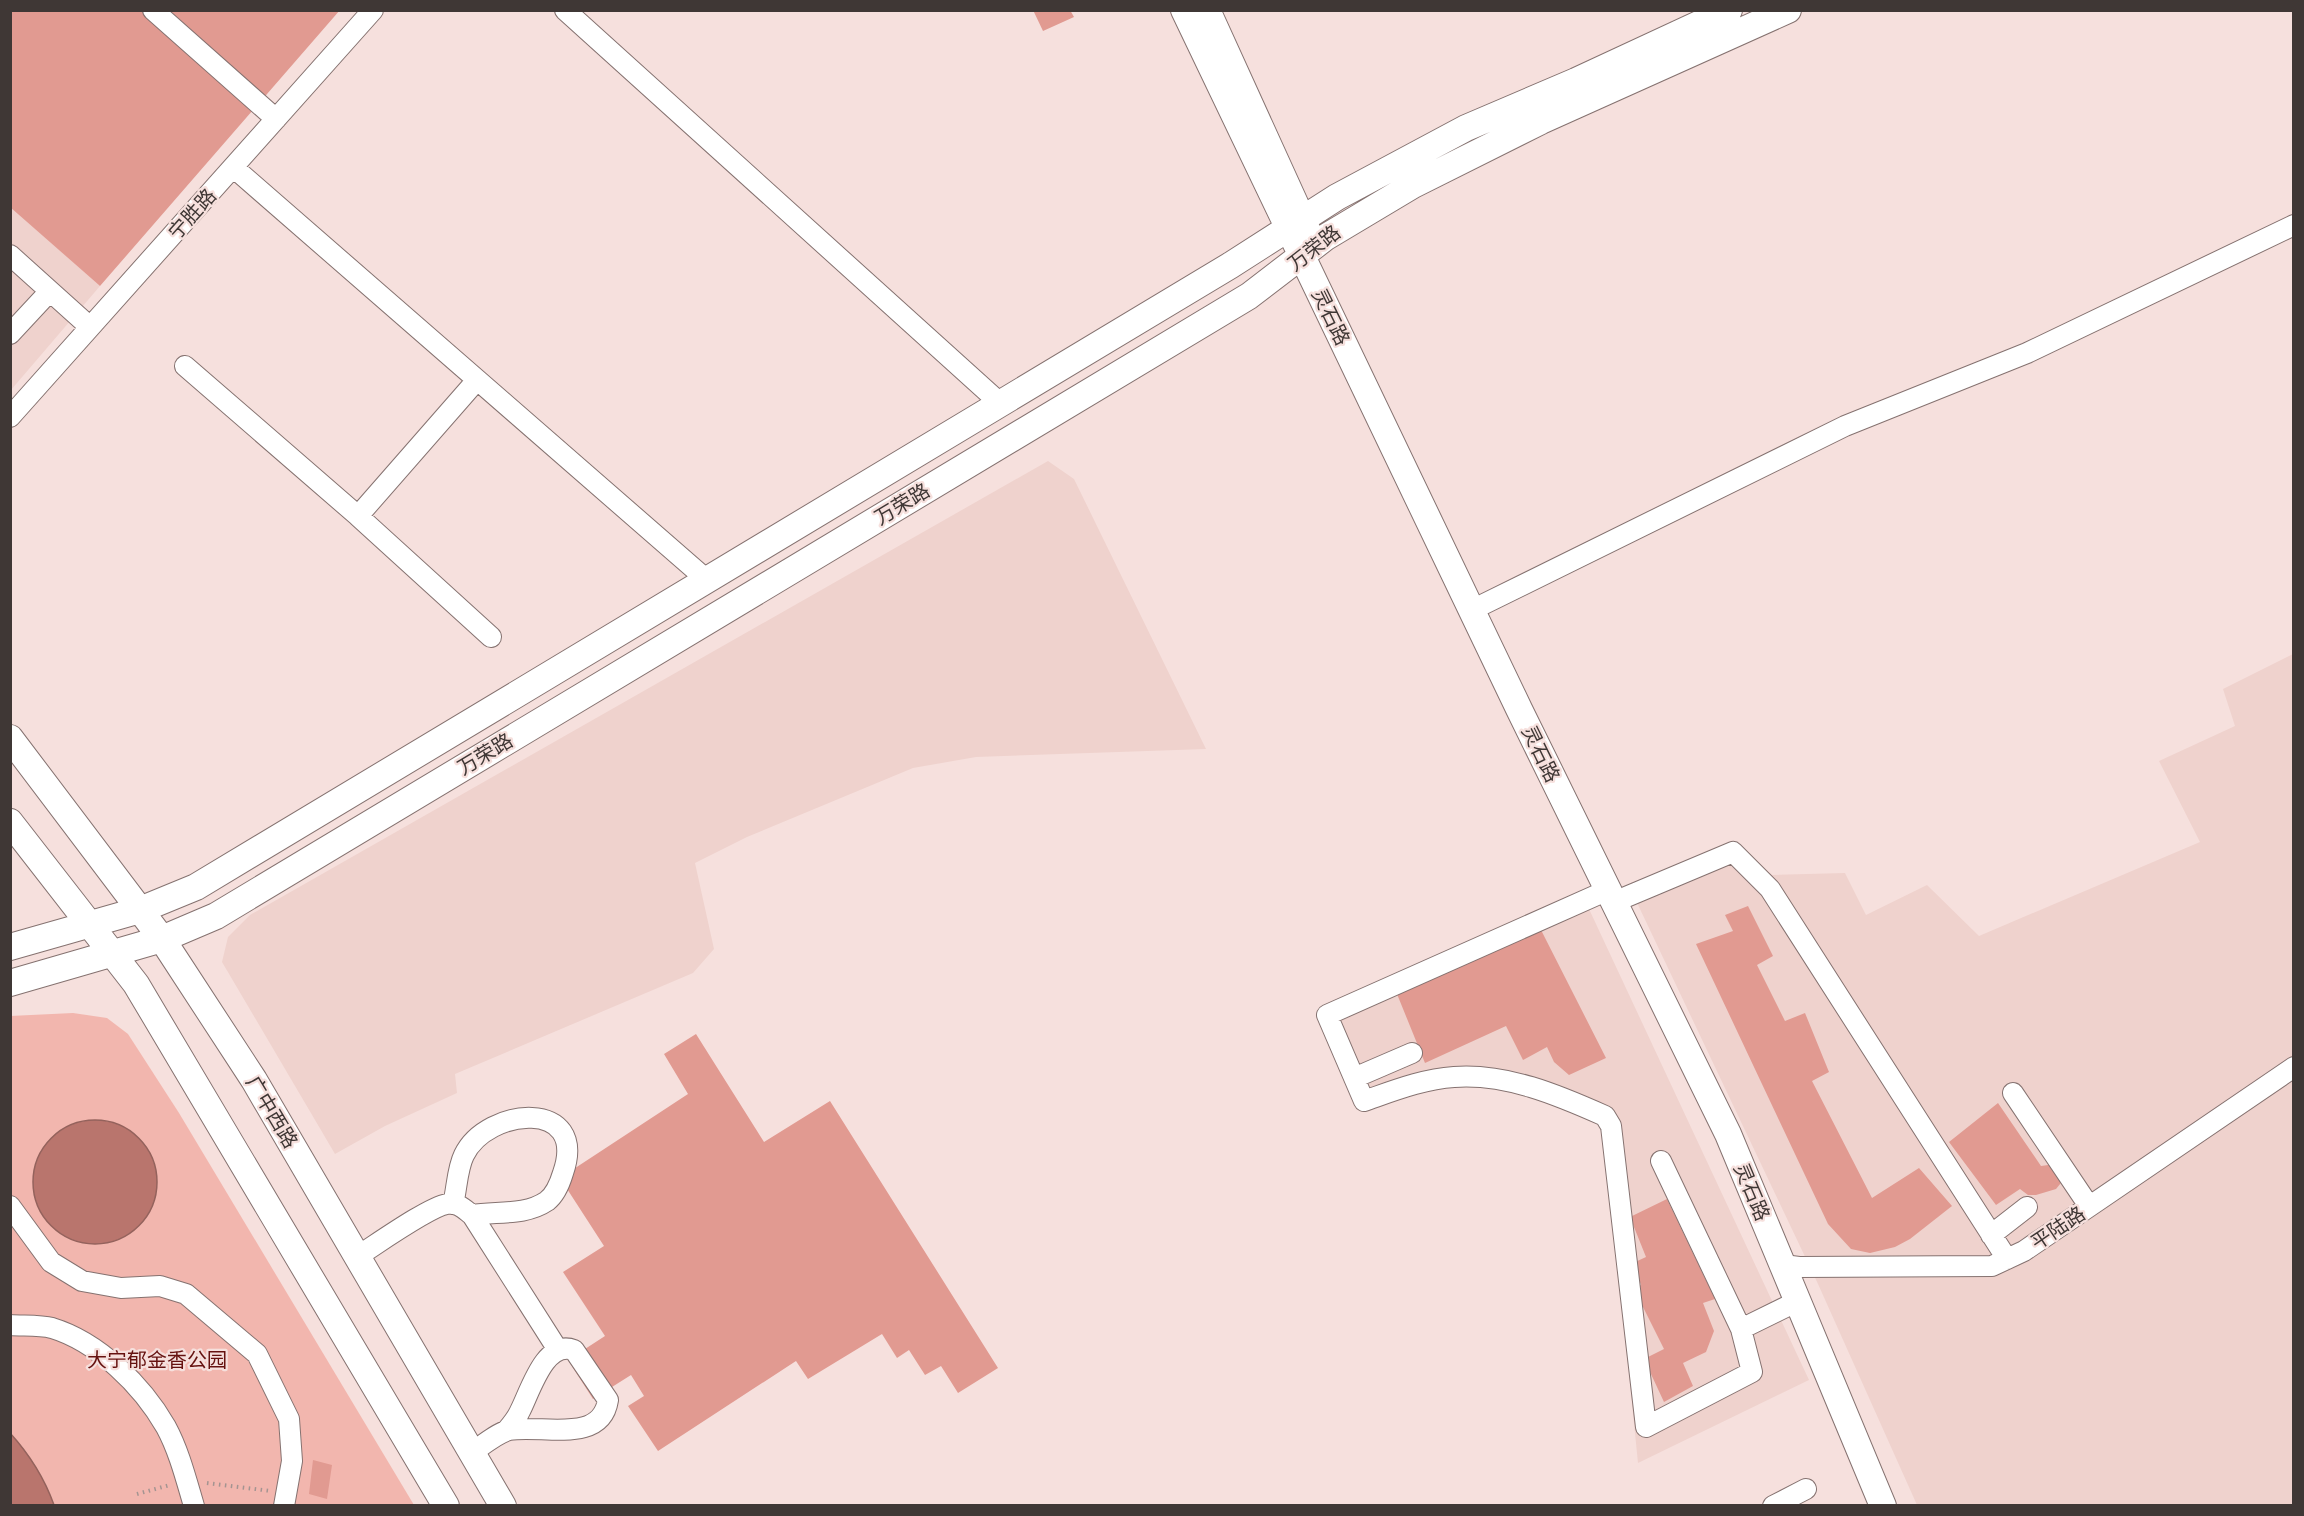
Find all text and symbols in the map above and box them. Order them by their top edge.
street label: 宁胜路 [163,184,221,244]
street label: 万荣路 [1283,220,1345,276]
street label: 灵石路 [1307,285,1355,349]
street label: 万荣路 [870,478,934,530]
street label: 灵石路 [1517,722,1565,786]
street label: 万荣路 [453,728,517,780]
street label: 广中西路 [241,1072,303,1152]
street label: 灵石路 [1729,1160,1775,1224]
street label: 平陆路 [2026,1201,2090,1255]
park label: 大宁郁金香公园 [87,1348,227,1372]

